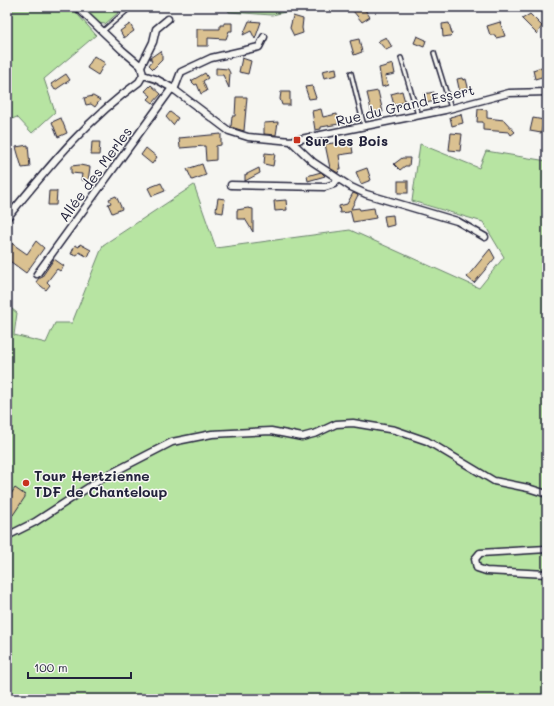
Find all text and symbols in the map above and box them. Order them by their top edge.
street label: Rue du Grand Essert [334,80,476,130]
street label: Allée des Merles [54,123,136,225]
place label: Sur les Bois [305,131,388,150]
marker: Sur les Bois [292,135,302,145]
place label: Tour Hertzienne TDF de Chanteloup [34,466,168,501]
marker: Tour Hertzienne TDF de Chanteloup [21,478,31,488]
scale bar [28,654,131,680]
text: 100 m [34,659,68,675]

